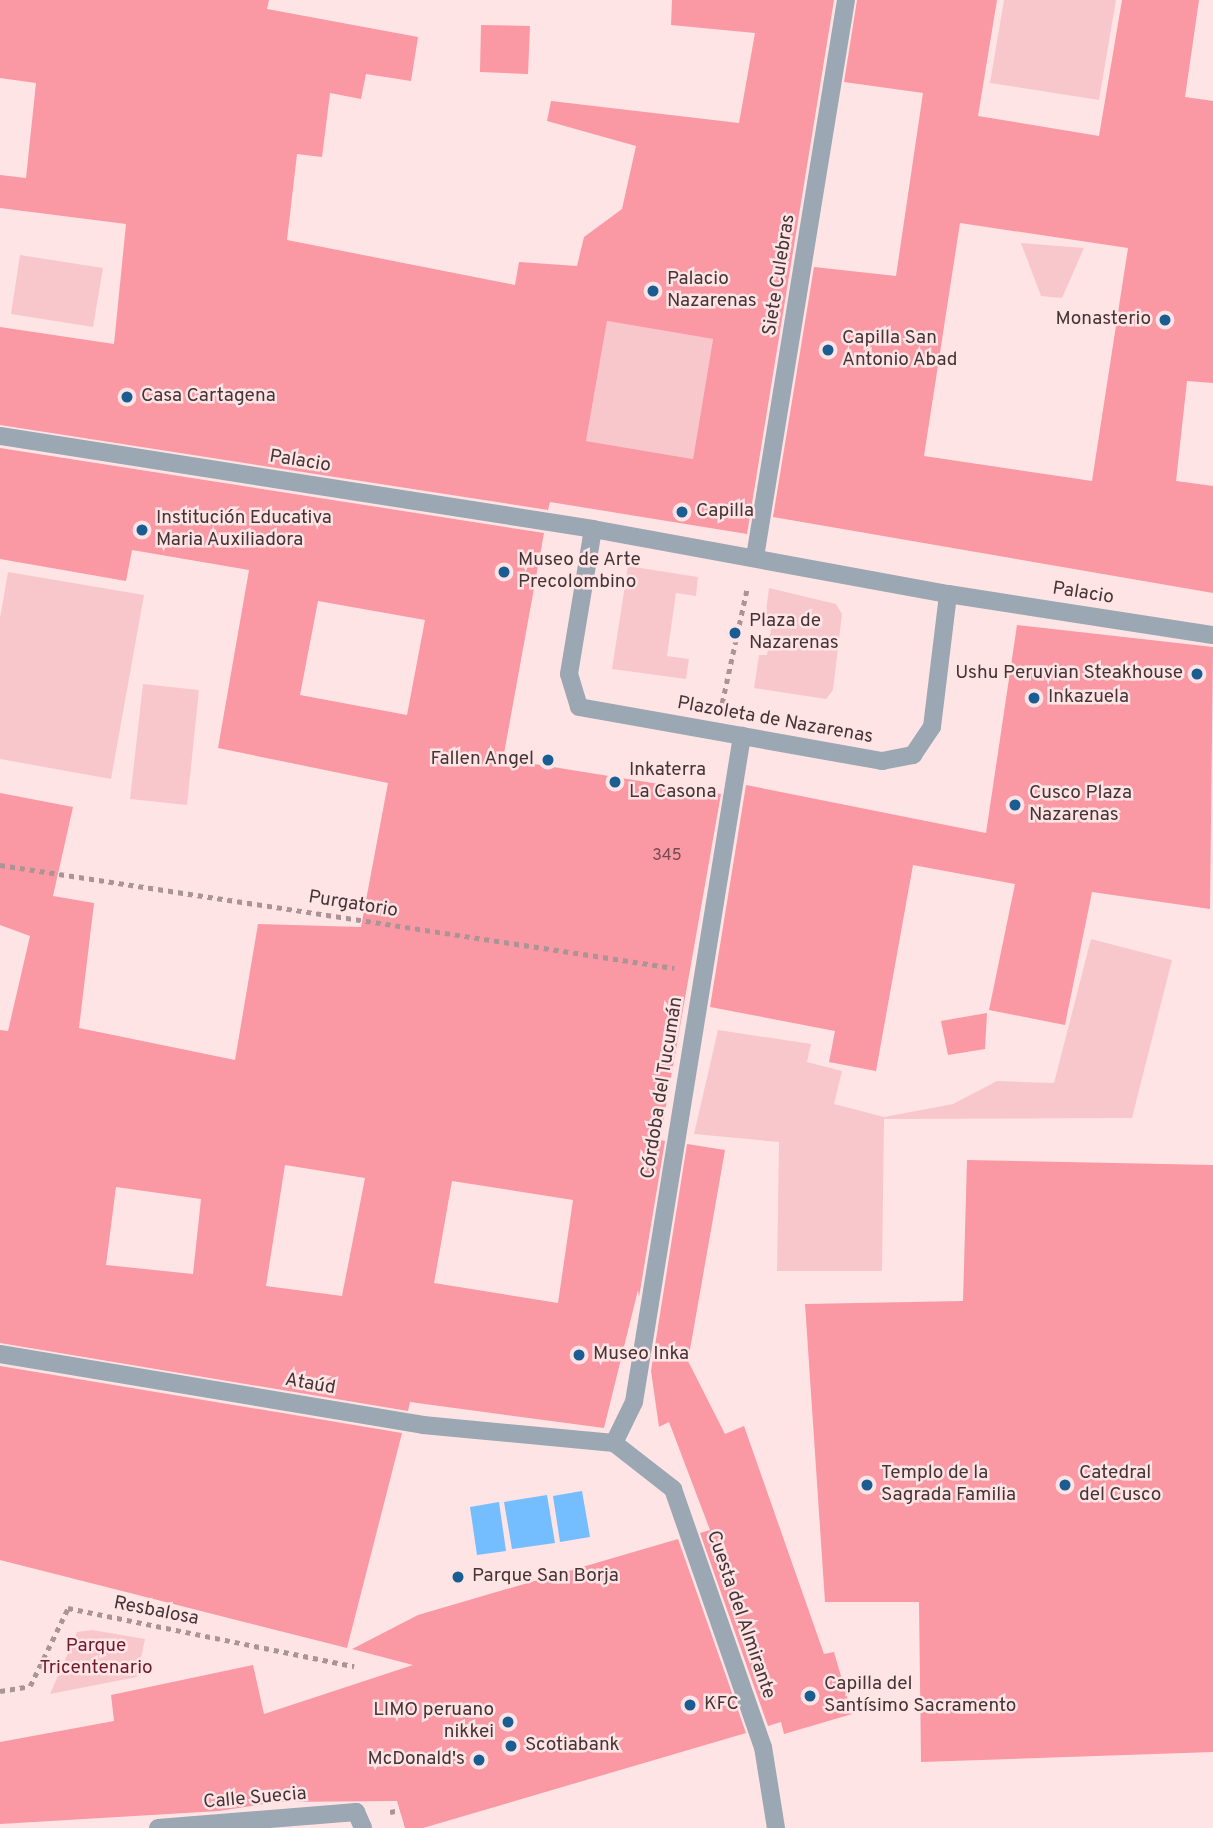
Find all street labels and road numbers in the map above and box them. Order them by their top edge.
street label: Siete Culebras [759,213,801,337]
street label: Palacio [268,446,332,478]
street label: Palacio [1051,578,1115,610]
street label: Plazoleta de Nazarenas [675,693,875,749]
street label: Purgatorio [307,887,399,923]
street label: Córdoba del Tucumán [637,995,689,1181]
street label: Ataúd [283,1369,337,1401]
street label: Cuesta del Almirante [700,1528,780,1702]
street label: Resbalosa [112,1593,200,1631]
street label: Calle Suecia [202,1783,308,1815]

